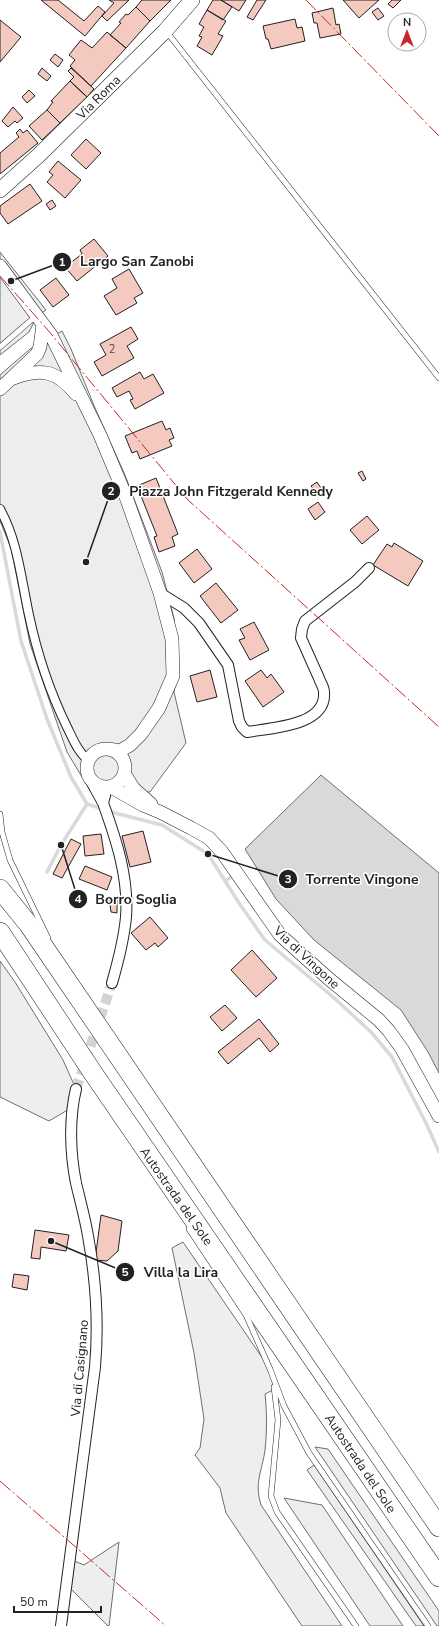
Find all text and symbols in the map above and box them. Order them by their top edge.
north arrow [387,12,427,52]
text: N [403,15,411,30]
street label: Via Roma [72,72,125,125]
callout: Largo San Zanobi [52,249,202,275]
text: Largo San Zanobi [80,252,194,271]
text: 1 [58,254,66,270]
house number: 2 [109,342,115,357]
callout: Piazza John Fitzgerald Kennedy [101,478,341,504]
text: Piazza John Fitzgerald Kennedy [129,482,333,501]
text: 2 [107,483,115,499]
callout: Torrente Vingone [278,866,427,892]
text: Torrente Vingone [305,870,419,889]
text: 3 [284,871,292,887]
callout: Borro Soglia [68,886,185,912]
text: Borro Soglia [95,890,177,909]
text: 4 [74,891,82,907]
street label: Via di Vingone [268,922,343,993]
street label: Autostrada del Sole [136,1144,217,1249]
callout: Villa la Lira [115,1259,226,1285]
text: Villa la Lira [143,1263,218,1282]
text: 5 [121,1264,129,1280]
street label: Via di Casignano [67,1319,93,1418]
street label: Autostrada del Sole [320,1410,400,1517]
scale bar [14,1588,101,1614]
text: 50 m [20,1594,48,1610]

